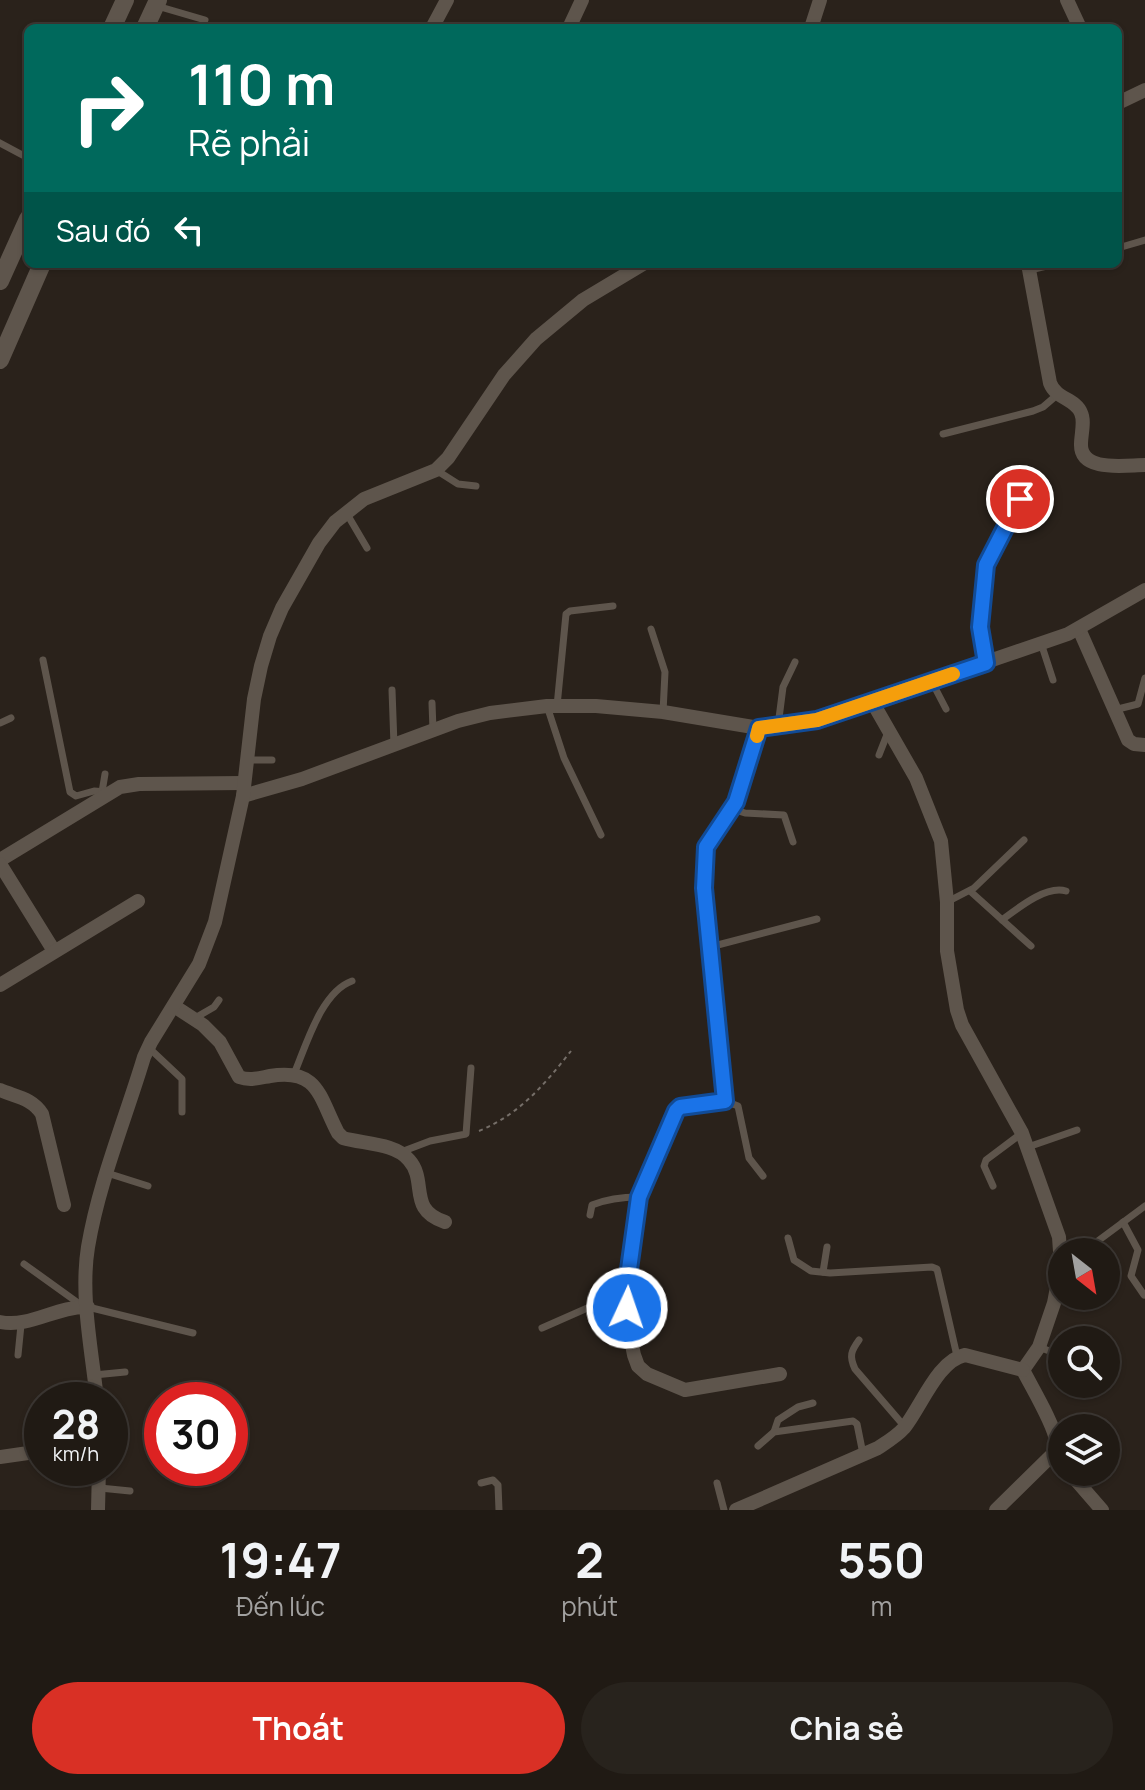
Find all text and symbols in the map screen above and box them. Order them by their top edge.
text: 110 m [188,45,335,122]
icon: right [56,56,160,160]
text: Rẽ phải [188,118,310,167]
icon: left [167,208,211,252]
text: Sau đó [56,210,151,251]
pin [986,465,1054,533]
icon: arrive [998,477,1042,521]
north arrow [1048,1238,1120,1310]
map controls [1048,1238,1120,1486]
position arrow [585,1266,669,1350]
button: search [1048,1326,1120,1398]
speed limit sign: 30 [144,1382,248,1486]
text: 28 [52,1396,100,1451]
button: layers [1048,1414,1120,1486]
text: km/h [53,1440,99,1467]
text: 19:47 [220,1527,342,1592]
text: 2 [575,1527,604,1592]
text: 550 [838,1527,925,1592]
text: Đến lúc [236,1588,325,1624]
text: phút [561,1588,618,1624]
text: m [870,1588,893,1624]
button: Thoát [32,1682,565,1774]
button: Chia sẻ [581,1682,1113,1774]

